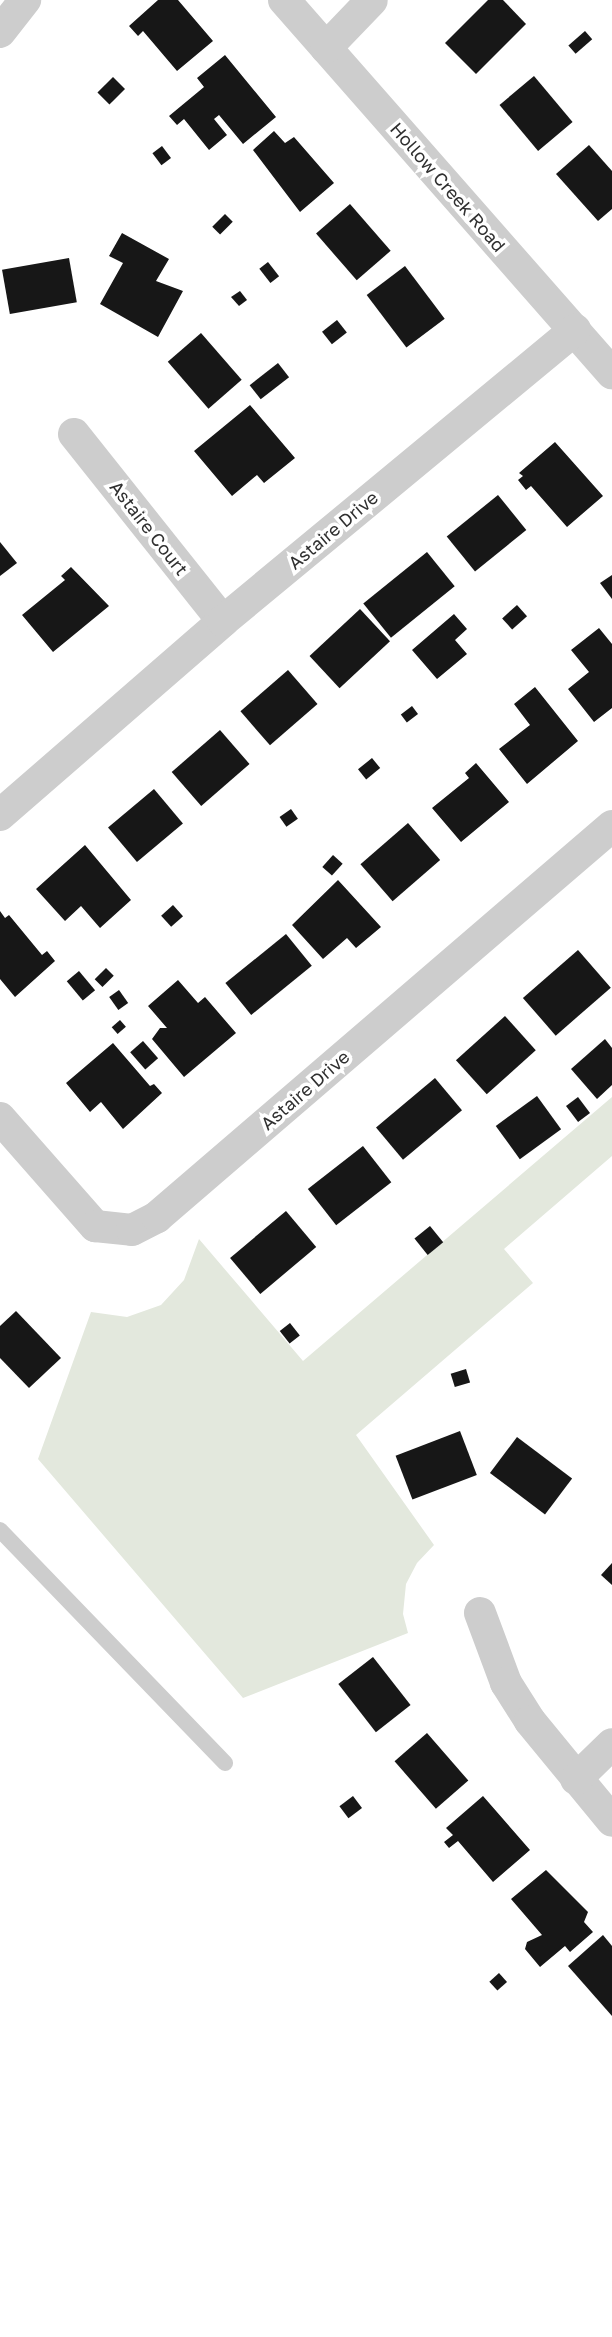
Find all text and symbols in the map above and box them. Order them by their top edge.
street label: Hollow Creek Road [386,118,510,256]
street label: Astaire Court [105,476,193,580]
street label: Astaire Drive [284,486,382,574]
street label: Astaire Drive [256,1046,354,1134]

